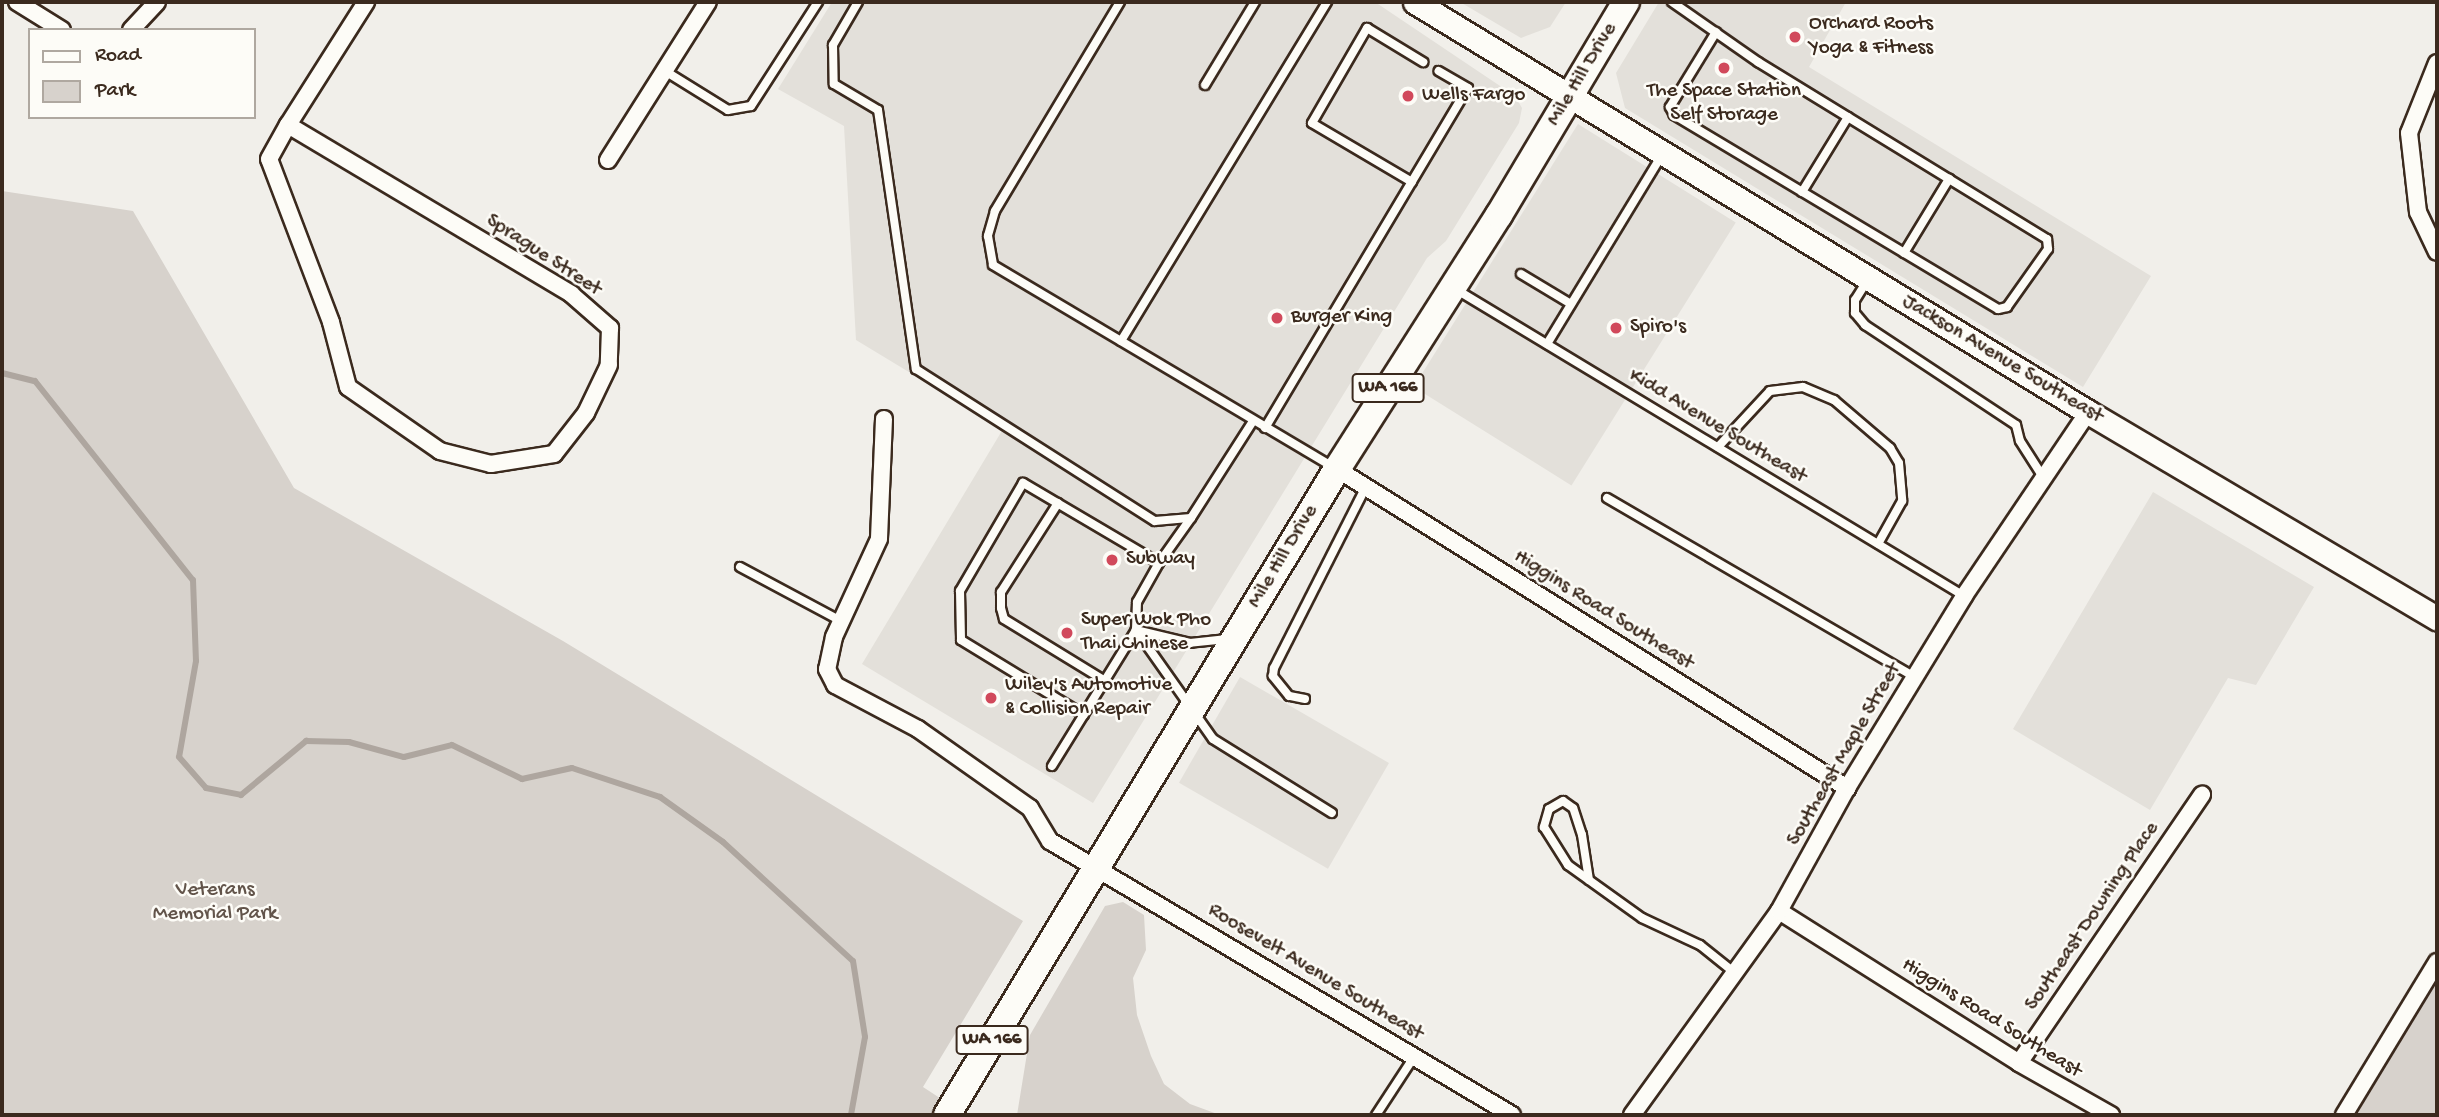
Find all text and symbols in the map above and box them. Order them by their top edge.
place label: Orchard Roots Yoga & Fitness [1809,12,1933,62]
street label: Mile Hill Drive [1542,19,1624,131]
legend [28,28,256,119]
marker: Orchard Roots Yoga & Fitness [1787,29,1803,45]
text: Road [95,44,141,69]
marker: The Space Station Self Storage [1716,60,1732,76]
text: Park [95,79,135,104]
place label: The Space Station Self Storage [1647,79,1801,129]
place label: Wells Fargo [1422,83,1525,109]
marker: Wells Fargo [1400,88,1416,104]
street label: Sprague Street [480,209,606,303]
street label: Jackson Avenue Southeast [1897,290,2107,430]
place label: Burger King [1291,305,1392,331]
marker: Burger King [1269,310,1285,326]
place label: Spiro's [1630,315,1686,341]
marker: Spiro's [1608,320,1624,336]
street label: Kidd Avenue Southeast [1624,364,1810,490]
road number: WA 166 [1351,372,1425,404]
street label: Mile Hill Drive [1243,501,1325,613]
street label: Higgins Road Southeast [1508,545,1698,677]
place label: Subway [1126,547,1195,573]
marker: Subway [1104,552,1120,568]
place label: Super Wok Pho Thai Chinese [1081,608,1211,658]
marker: Super Wok Pho Thai Chinese [1059,625,1075,641]
street label: Southeast Maple Street [1782,659,1908,851]
place label: Wiley's Automotive & Collision Repair [1005,673,1172,723]
marker: Wiley's Automotive & Collision Repair [983,690,999,706]
street label: Southeast Downing Place [2020,818,2166,1016]
park label: Veterans Memorial Park [153,878,277,928]
street label: Roosevelt Avenue Southeast [1203,899,1427,1047]
street label: Higgins Road Southeast [1896,953,2086,1085]
road number: WA 166 [955,1024,1029,1056]

